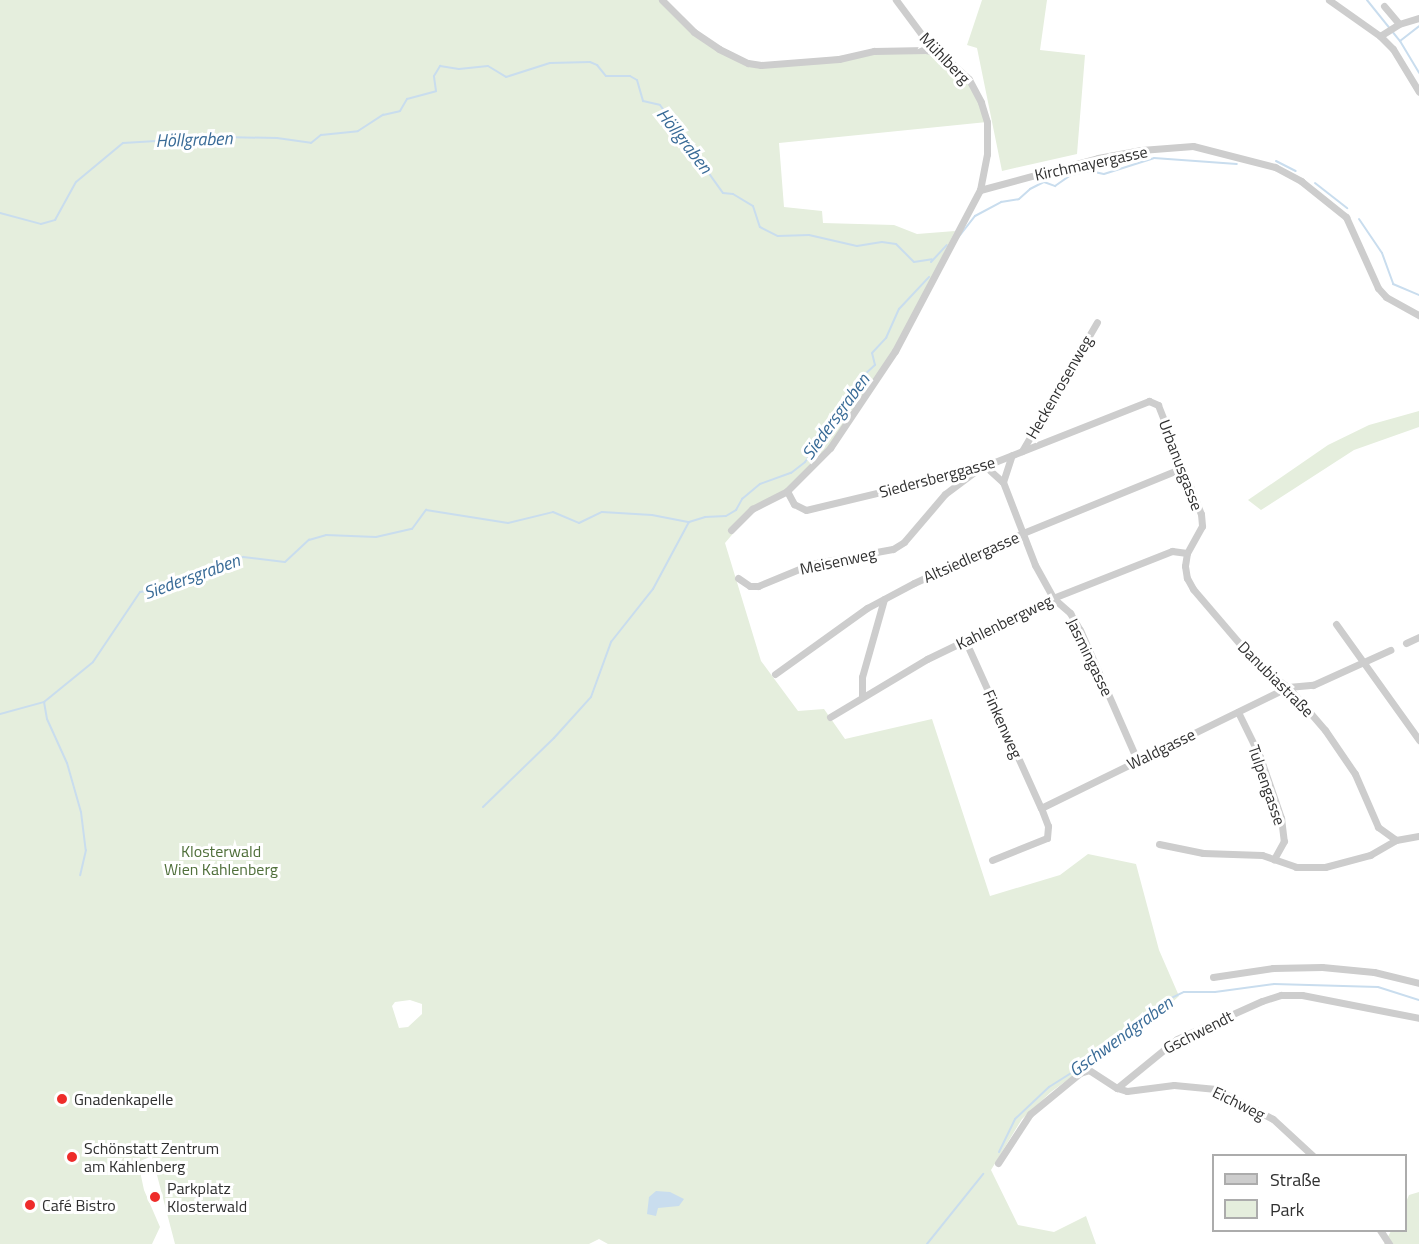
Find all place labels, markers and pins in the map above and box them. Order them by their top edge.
place label: Gnadenkapelle [74,1089,173,1109]
marker: Gnadenkapelle [55,1092,69,1106]
place label: Schönstatt Zentrum am Kahlenberg [84,1138,219,1176]
marker: Schönstatt Zentrum am Kahlenberg [65,1150,79,1164]
place label: Parkplatz Klosterwald [167,1178,247,1216]
marker: Parkplatz Klosterwald [148,1190,162,1204]
place label: Café Bistro [42,1195,116,1215]
marker: Café Bistro [23,1198,37,1212]

